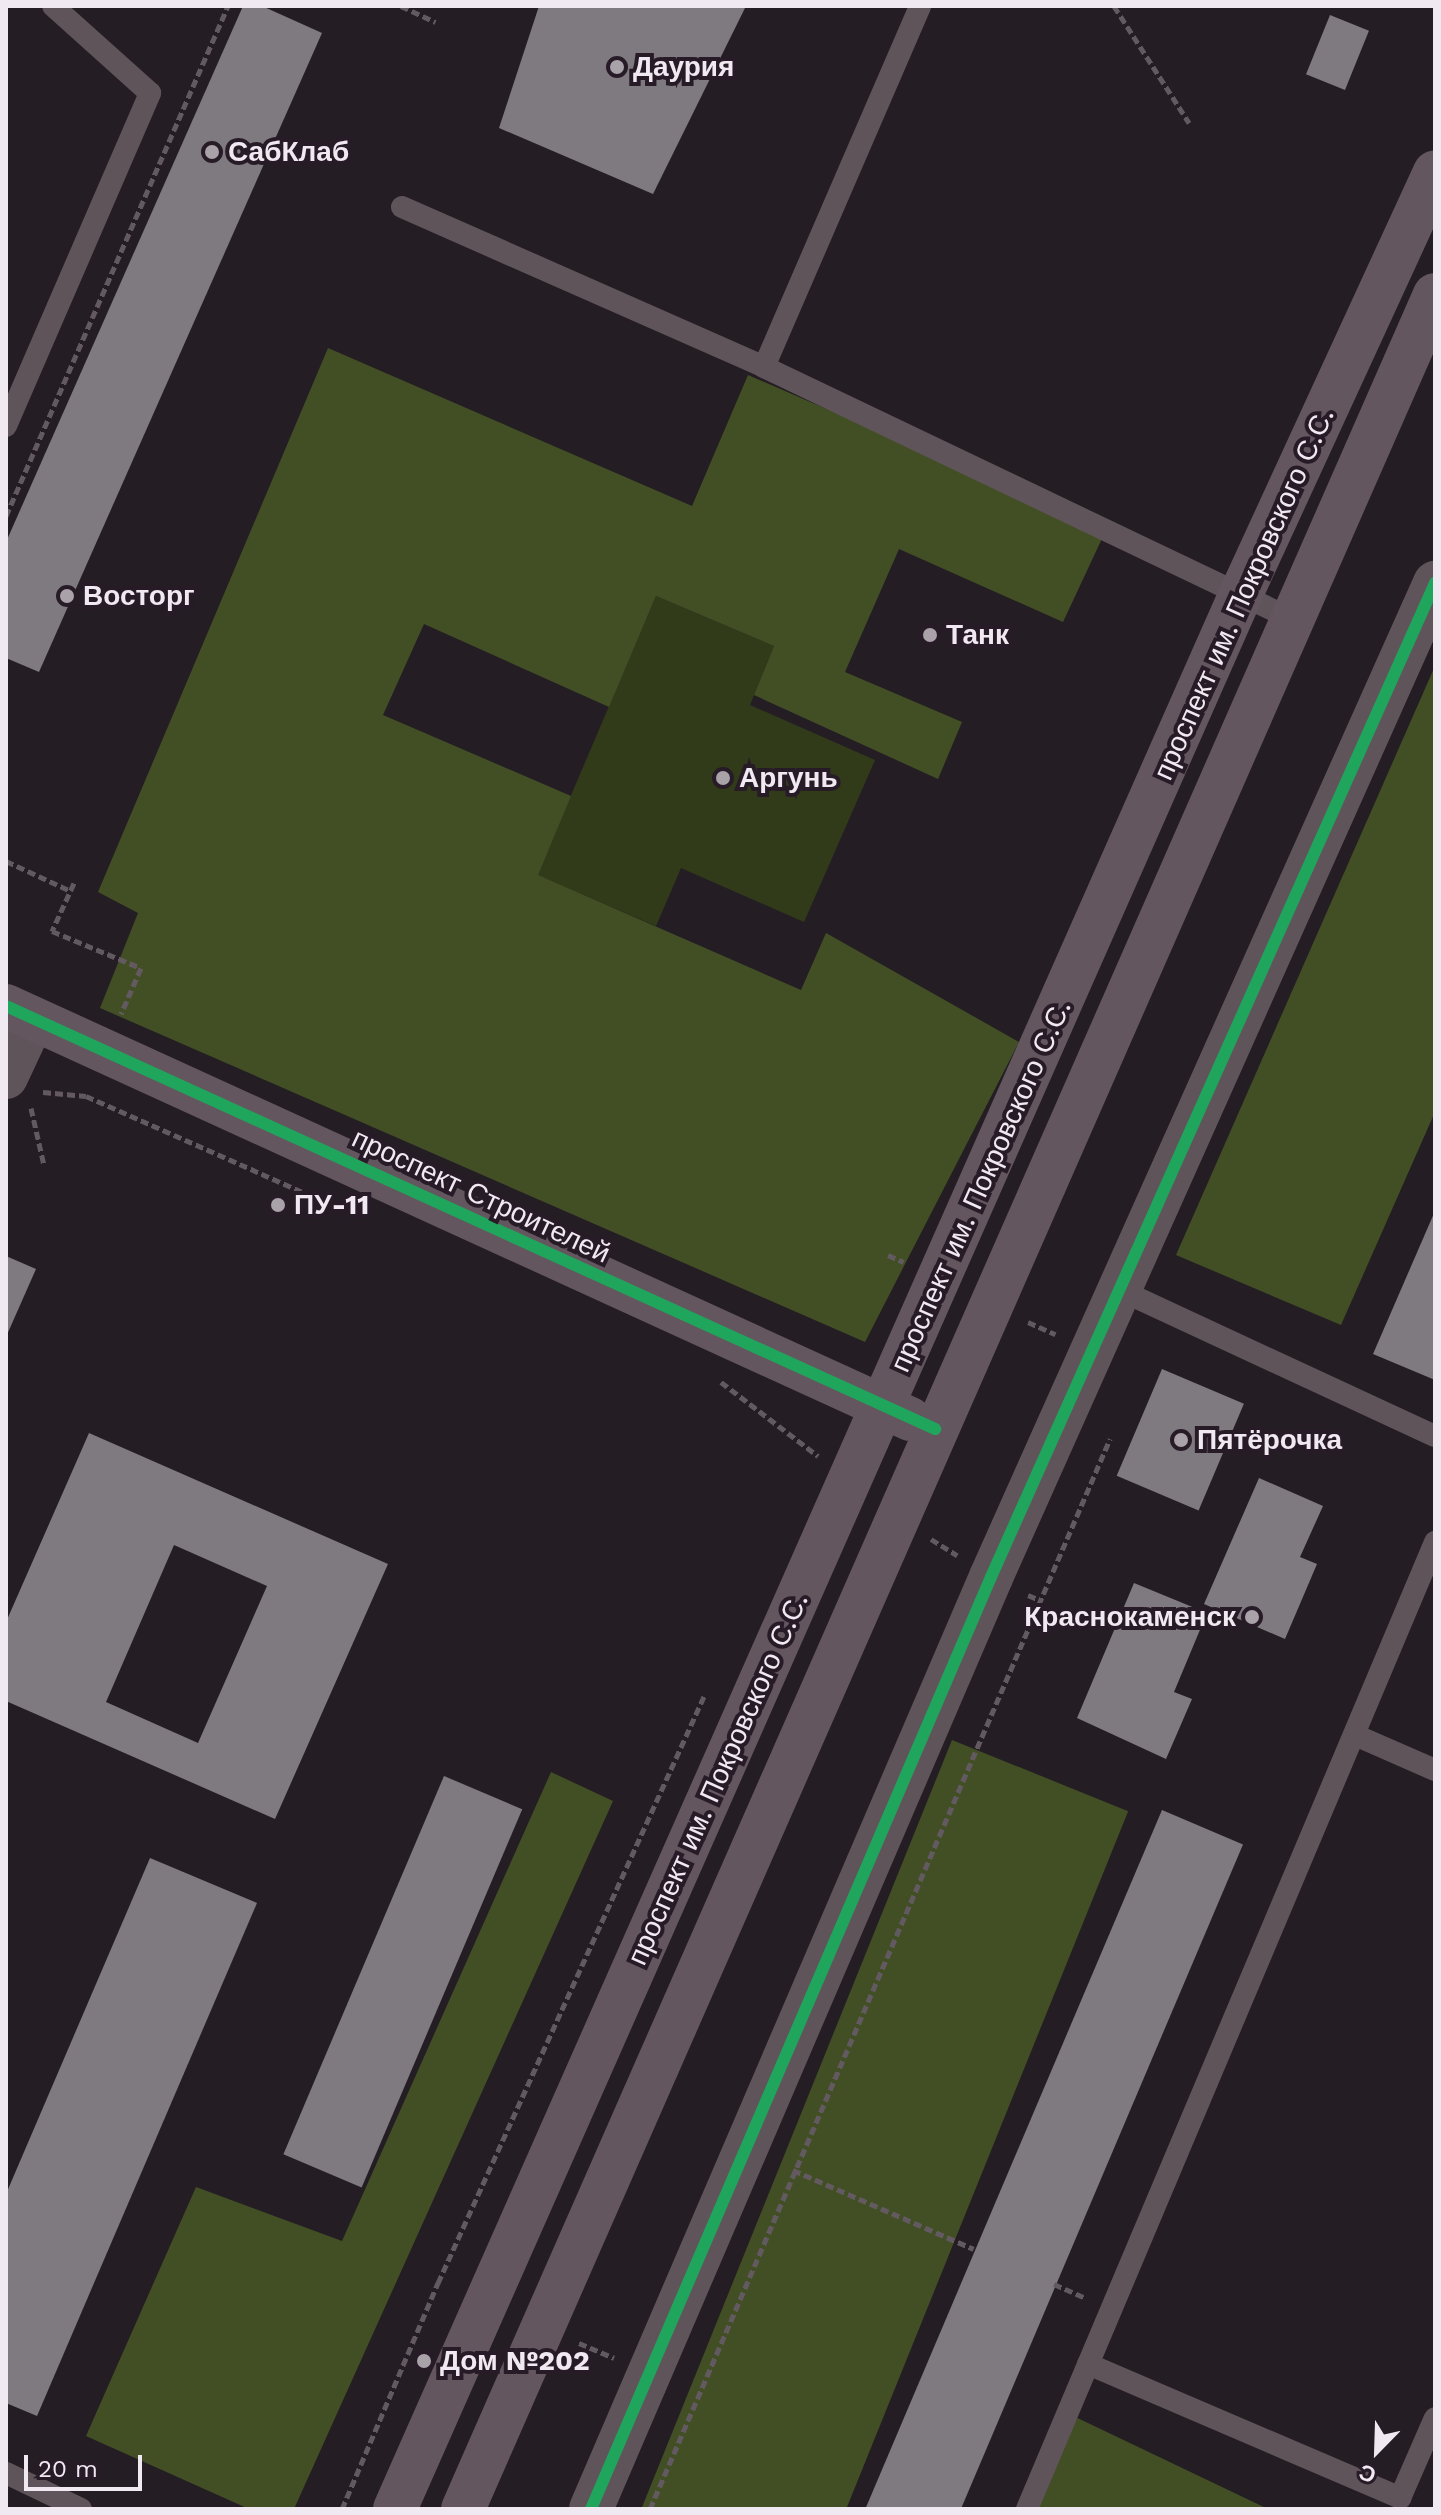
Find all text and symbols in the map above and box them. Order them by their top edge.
place label: Даурия [633,50,734,84]
marker: Даурия [608,58,626,76]
place label: СабКлаб [228,135,349,169]
marker: СабКлаб [203,143,221,161]
street label: проспект им. Покровского С.С. [1147,403,1341,785]
place label: Восторг [83,579,195,613]
marker: Восторг [58,587,76,605]
place label: Танк [946,618,1009,652]
marker: Танк [921,626,939,644]
place label: Аргунь [739,761,838,795]
marker: Аргунь [714,769,732,787]
street label: проспект им. Покровского С.С. [884,995,1078,1377]
street label: проспект Строителей [347,1121,615,1271]
place label: ПУ-11 [294,1188,369,1222]
marker: ПУ-11 [269,1196,287,1214]
place label: Пятёрочка [1197,1423,1342,1457]
marker: Пятёрочка [1172,1431,1190,1449]
street label: проспект им. Покровского С.С. [621,1588,815,1970]
place label: Краснокаменск [1024,1600,1236,1634]
marker: Краснокаменск [1243,1608,1261,1626]
place label: Дом №202 [440,2344,590,2378]
marker: Дом №202 [415,2352,433,2370]
north arrow [1337,2411,1417,2491]
scale bar [28,2439,146,2489]
text: 20 m [38,2455,98,2483]
text: С [1355,2459,1380,2488]

